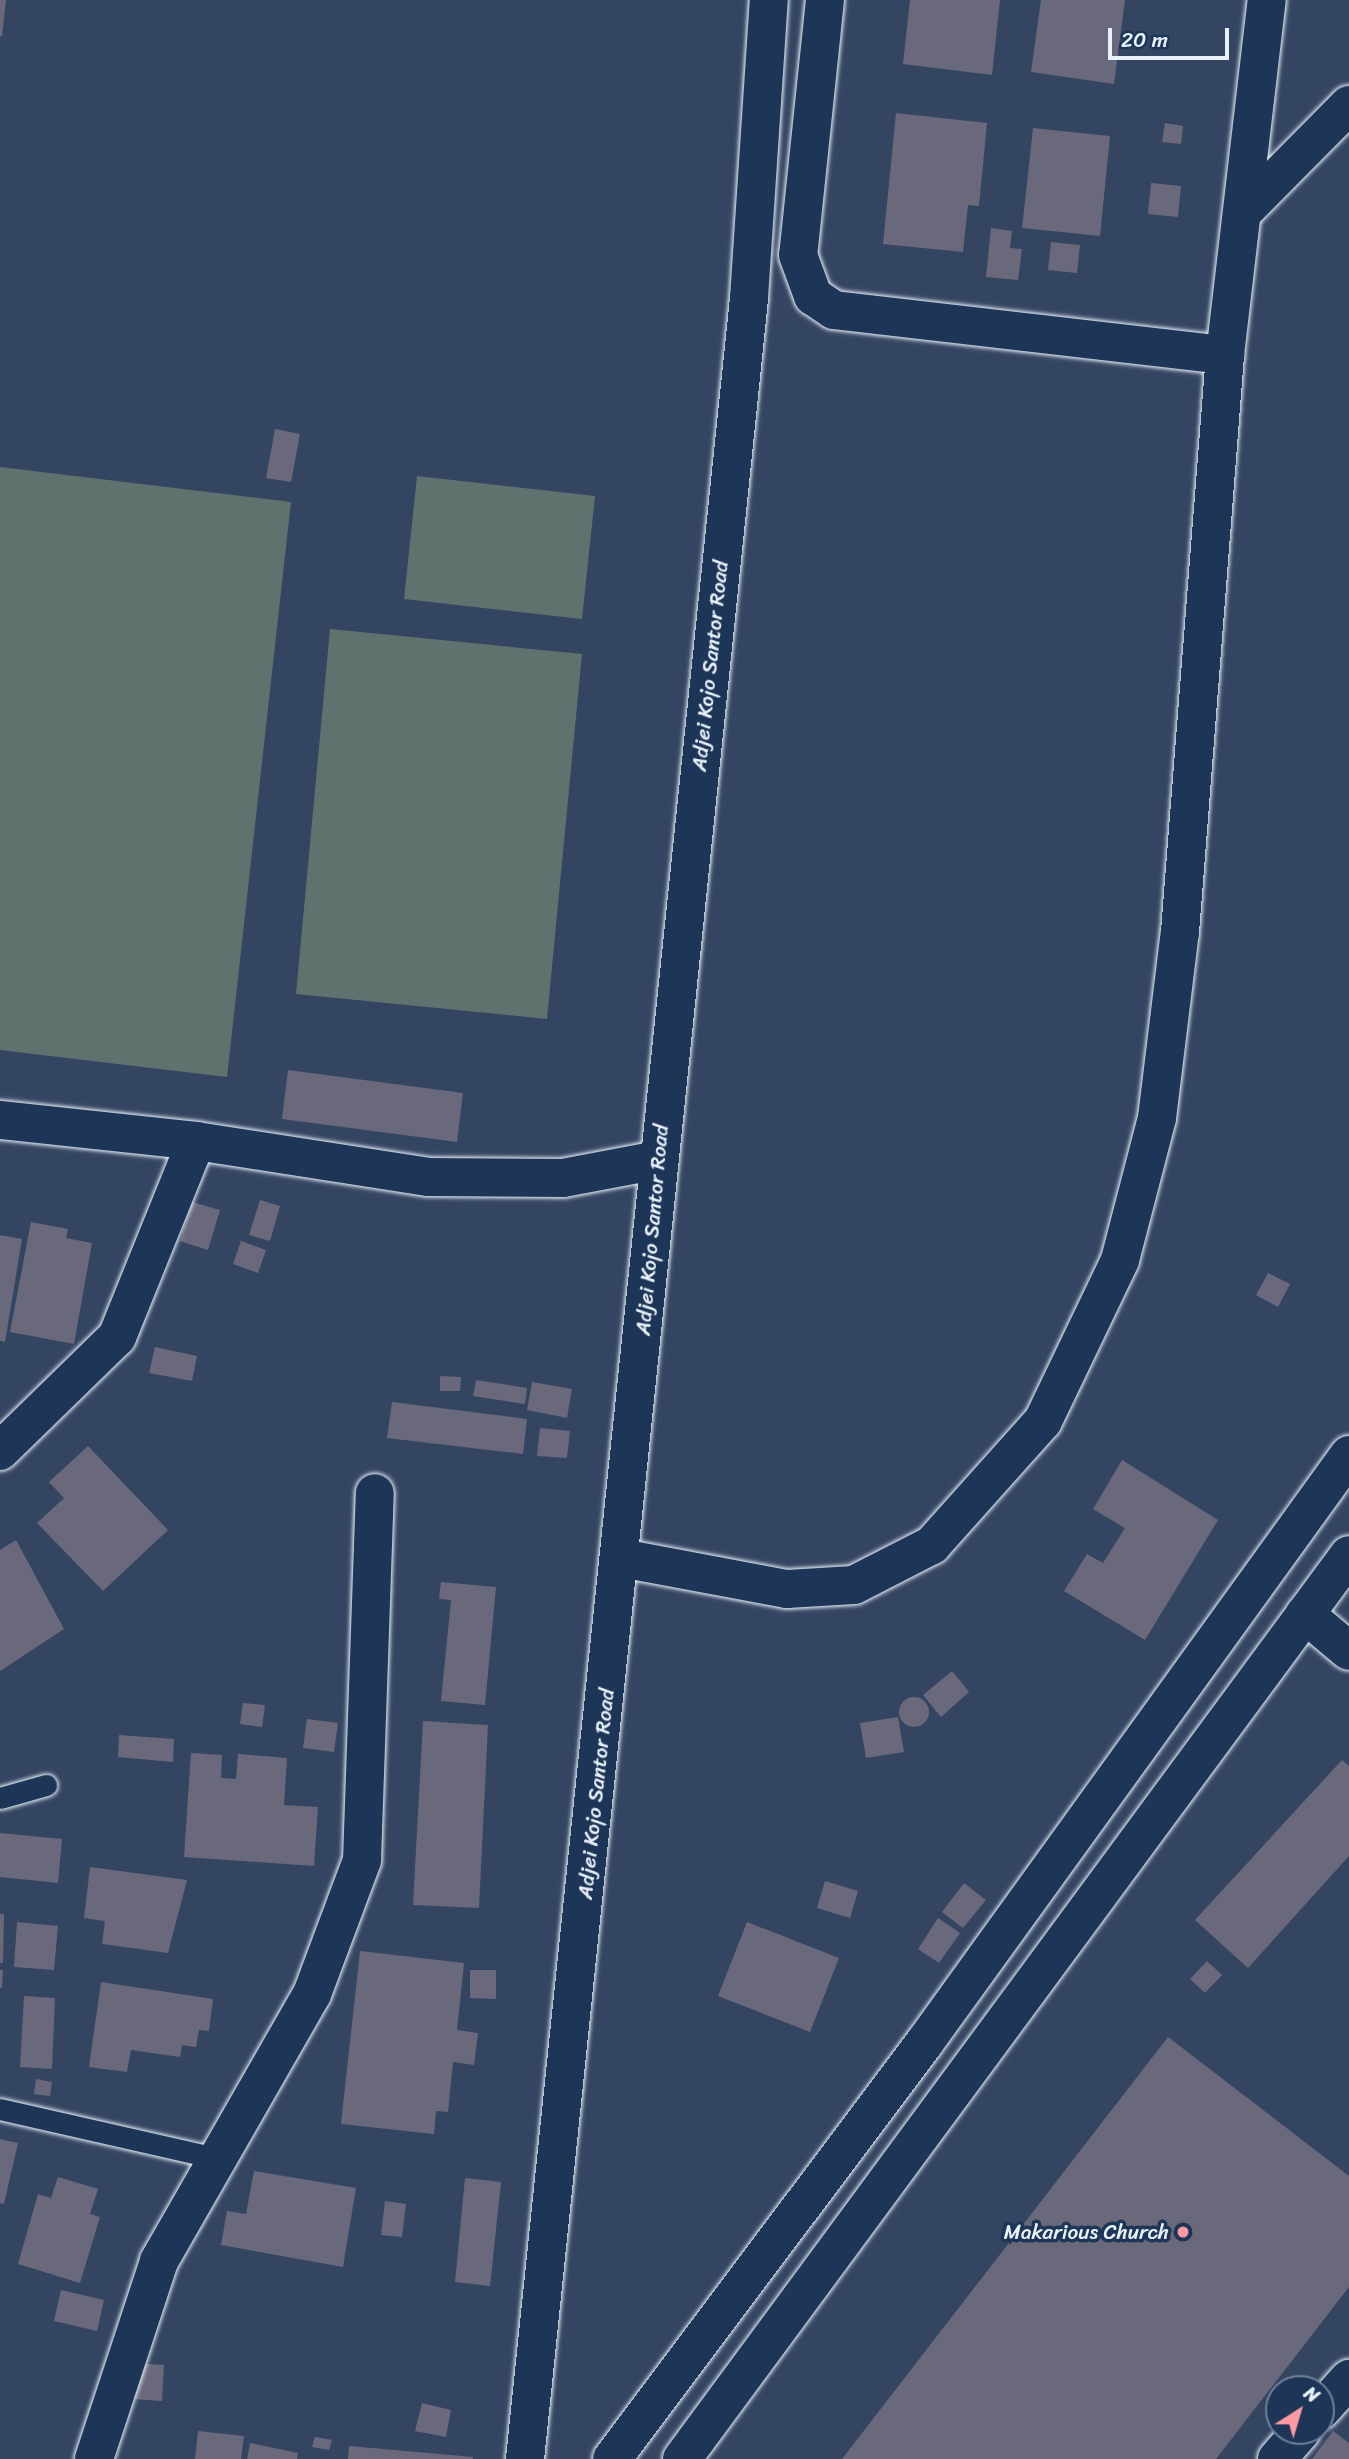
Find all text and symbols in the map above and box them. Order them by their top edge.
scale bar [1111,14,1232,58]
text: 20 m [1121,21,1168,59]
street label: Adjei Kojo Santor Road [686,558,734,774]
street label: Adjei Kojo Santor Road [630,1122,674,1338]
street label: Adjei Kojo Santor Road [572,1686,620,1902]
place label: Makarious Church [1004,2219,1169,2245]
marker: Makarious Church [1175,2224,1191,2240]
north arrow [1265,2375,1335,2445]
text: N [1297,2377,1327,2412]

